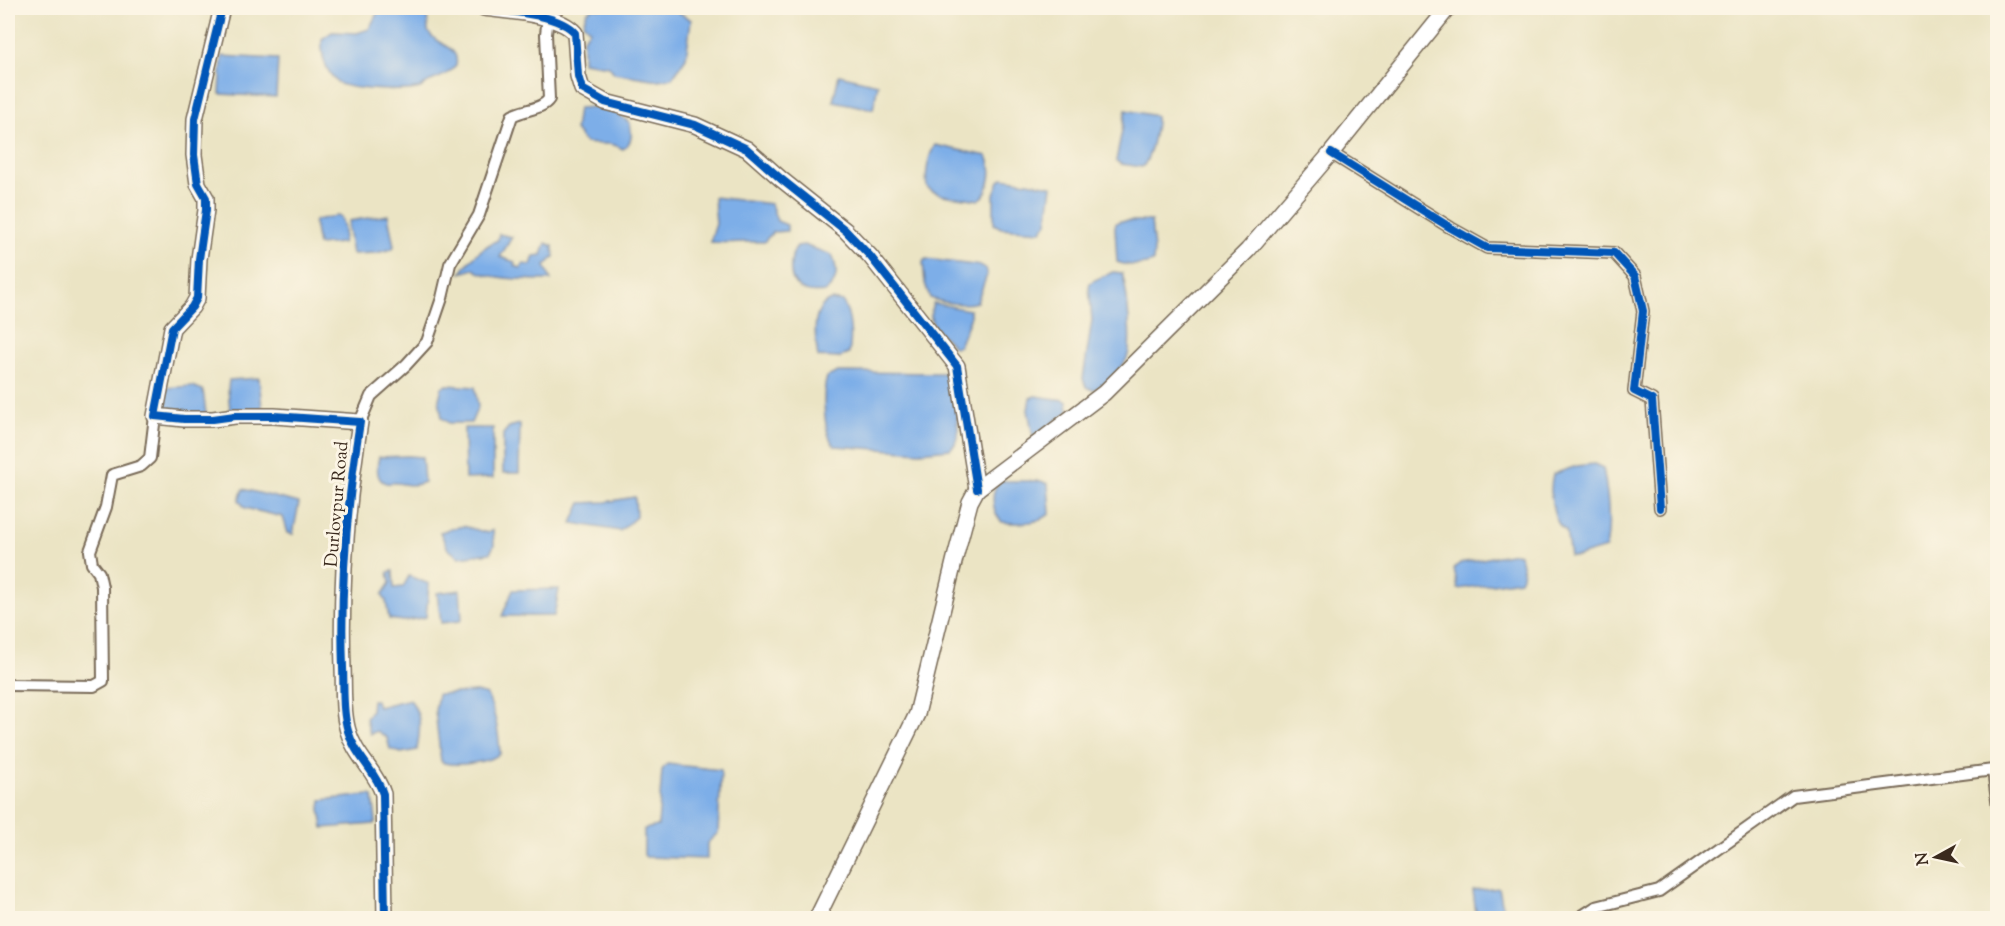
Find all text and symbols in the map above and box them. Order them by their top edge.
street label: Durlovpur Road [320,440,356,568]
north arrow [1906,827,1966,887]
text: N [1911,851,1936,867]

